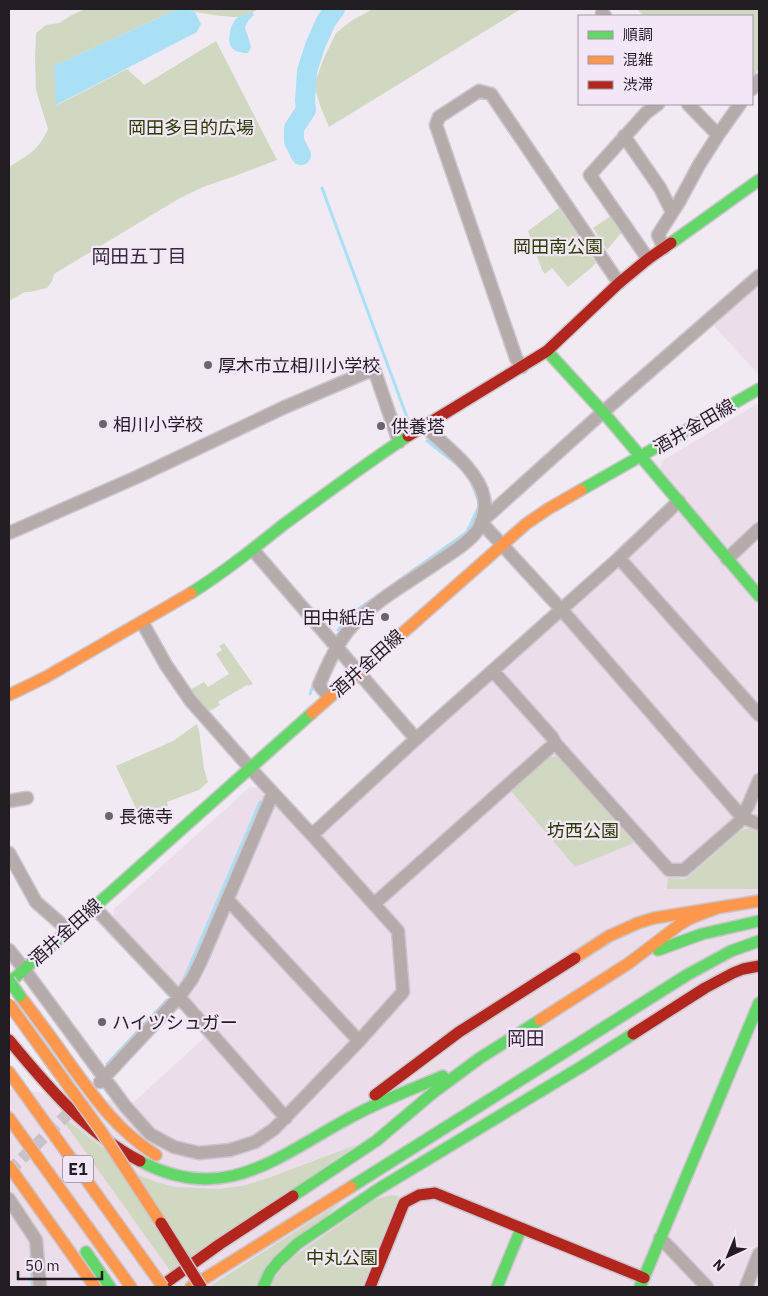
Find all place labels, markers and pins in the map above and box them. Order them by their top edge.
place label: 厚木市立相川小学校 [218,354,380,377]
marker: 厚木市立相川小学校 [202,359,214,371]
place label: 相川小学校 [113,413,203,436]
place label: 供養塔 [391,415,445,438]
marker: 相川小学校 [97,418,109,430]
marker: 供養塔 [375,420,387,432]
place label: 田中紙店 [303,606,375,629]
marker: 田中紙店 [379,611,391,623]
place label: 長徳寺 [119,805,173,828]
marker: 長徳寺 [103,810,115,822]
place label: ハイツシュガー [112,1011,238,1034]
marker: ハイツシュガー [96,1016,108,1028]

